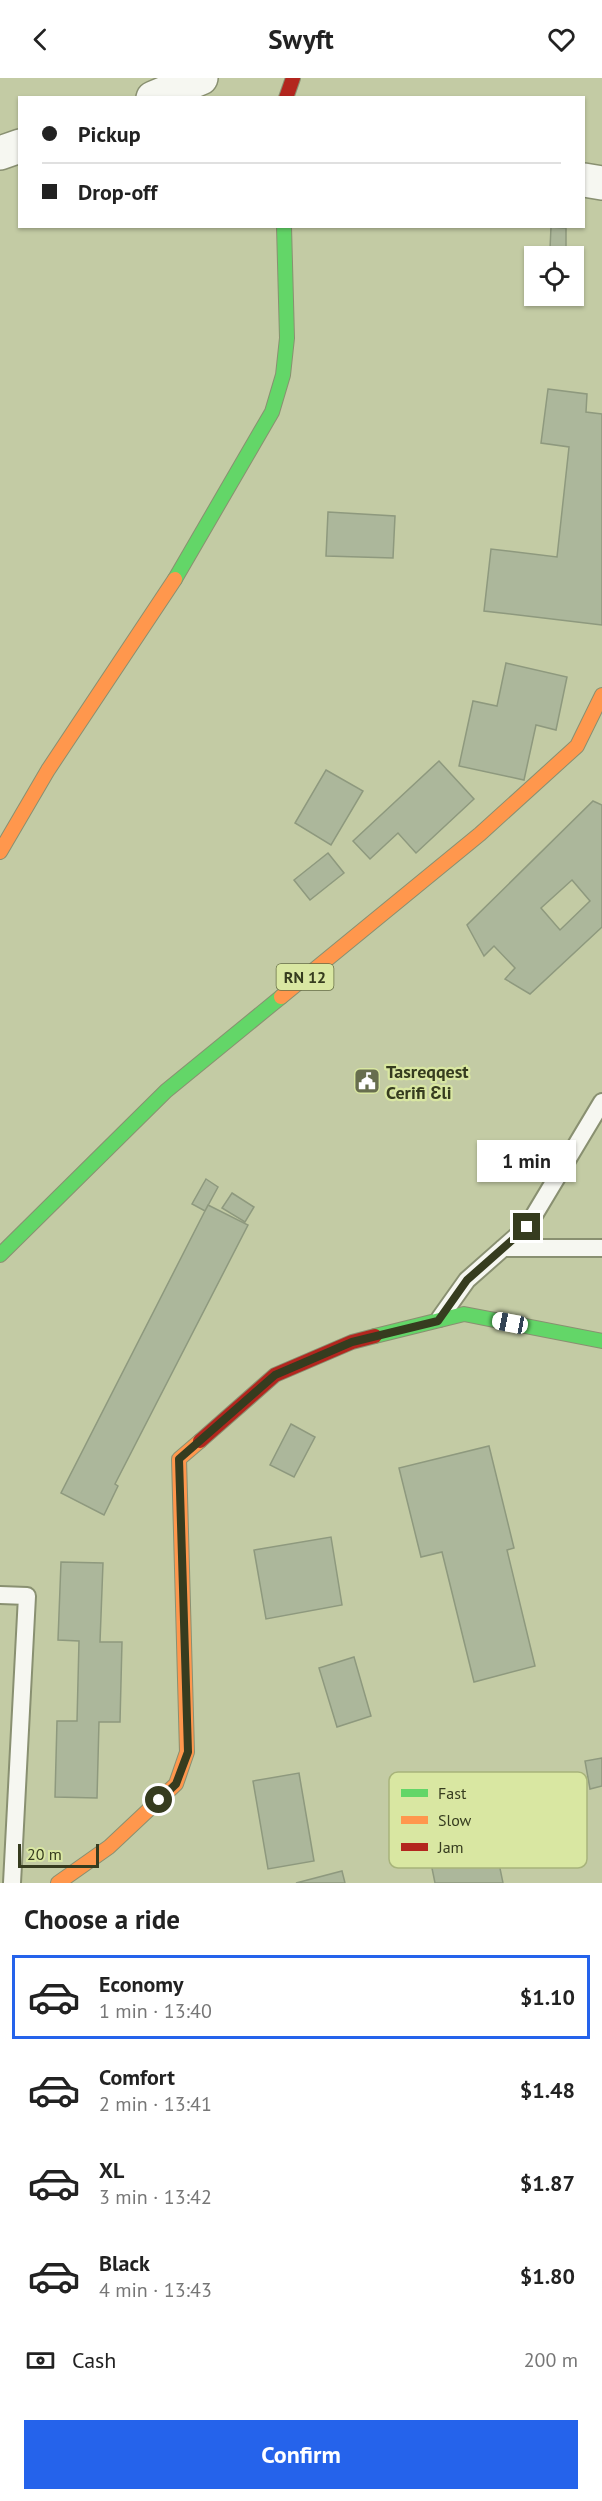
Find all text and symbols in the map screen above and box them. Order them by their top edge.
text: Swyft [268,22,334,56]
icon: back [24,23,57,56]
icon: heart [545,23,578,56]
text: Pickup [78,120,141,148]
text: Drop-off [78,178,157,206]
map controls [524,246,584,306]
button: locate [524,246,584,306]
road number: RN 12 [276,964,334,990]
place label: Tasreqqest Cerifi Ɛli [386,1060,469,1104]
public building icon: Tasreqqest Cerifi Ɛli [352,1066,382,1096]
callout: 1 min [478,1140,576,1182]
text: 1 min [502,1148,551,1174]
route end [513,1213,540,1240]
car [491,1311,529,1335]
legend [389,1772,587,1868]
text: Fast [438,1783,467,1803]
route start [145,1786,172,1813]
text: Slow [438,1810,472,1830]
text: Jam [437,1837,464,1857]
scale bar [18,1841,99,1868]
text: 20 m [27,1844,62,1864]
text: Choose a ride [24,1902,180,1936]
icon: car [27,1970,81,2024]
text: Economy [99,1970,183,1998]
text: $1.10 [520,1983,575,2011]
text: 1 min · 13:40 [99,1998,212,2024]
icon: car [27,2063,81,2117]
text: Comfort [99,2063,175,2091]
text: $1.48 [520,2076,575,2104]
text: 2 min · 13:41 [99,2091,212,2117]
icon: car [27,2156,81,2210]
text: XL [99,2156,124,2184]
text: $1.87 [520,2169,575,2197]
text: 3 min · 13:42 [99,2184,212,2210]
icon: car [27,2249,81,2303]
text: Black [99,2249,150,2277]
text: $1.80 [520,2262,575,2290]
text: 4 min · 13:43 [99,2277,212,2303]
icon: cash [24,2344,57,2377]
text: Cash [72,2346,116,2374]
text: 200 m [524,2347,578,2373]
button: Confirm [24,2420,578,2489]

